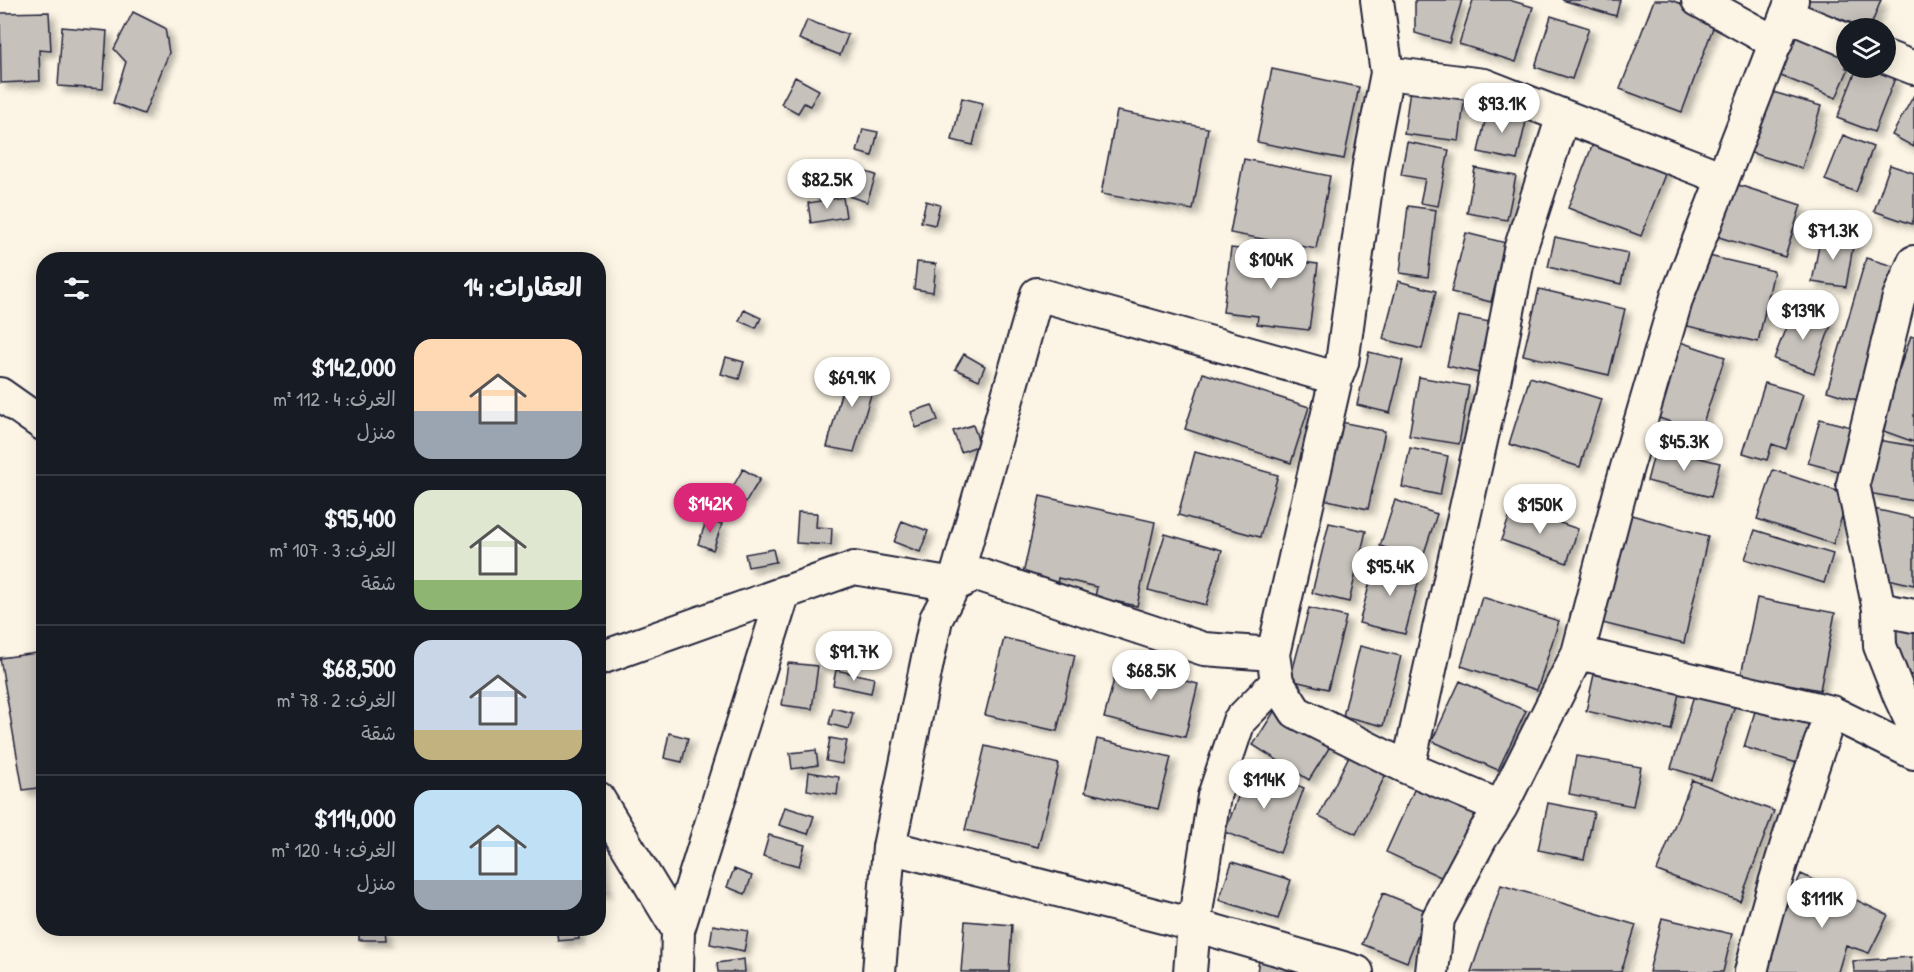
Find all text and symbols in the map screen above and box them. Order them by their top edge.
map controls [1836,18,1896,78]
button: layers [1836,18,1896,78]
pin: $93.1K [1453,83,1551,134]
text: $93.1K [1478,89,1526,116]
pin: $82.5K [778,159,876,210]
text: $82.5K [801,165,853,192]
pin: $71.3K [1784,210,1882,261]
text: $71.3K [1808,216,1859,243]
pin: $104K [1229,239,1313,290]
text: $104K [1249,245,1293,272]
text: العقارات: 14 [464,269,582,304]
icon: filters [60,272,93,305]
pin: $139K [1761,290,1845,341]
text: $139K [1781,296,1825,323]
text: $142,000 [311,349,396,384]
pin: $69.9K [803,357,901,408]
icon: home [462,363,534,435]
text: $69.9K [828,363,876,390]
text: الغرف: 4 · 112 m² [273,385,396,412]
text: منزل [357,418,396,445]
pin: $45.3K [1635,421,1733,472]
text: $45.3K [1659,427,1709,454]
pin: $142K [668,483,752,534]
pin: $150K [1498,484,1582,535]
text: $142K [688,489,732,516]
text: $150K [1517,490,1563,517]
text: $95,400 [324,500,396,535]
icon: home [462,514,534,586]
text: الغرف: 3 · 107 m² [270,536,396,563]
pin: $95.4K [1341,546,1439,597]
text: $95.4K [1366,552,1414,579]
text: شقة [361,569,396,596]
pin: $91.7K [805,631,903,682]
text: $91.7K [829,637,879,664]
text: $68,500 [322,650,396,685]
pin: $68.5K [1102,650,1200,701]
text: $68.5K [1126,656,1176,683]
icon: home [462,664,534,736]
text: الغرف: 2 · 78 m² [277,686,396,713]
text: شقة [361,719,396,746]
pin: $114K [1222,759,1306,810]
text: $114K [1243,765,1285,792]
text: $114,000 [314,800,396,835]
icon: home [462,814,534,886]
text: الغرف: 4 · 120 m² [272,836,396,863]
text: منزل [357,869,396,896]
pin: $111K [1780,878,1864,929]
text: $111K [1801,884,1843,911]

